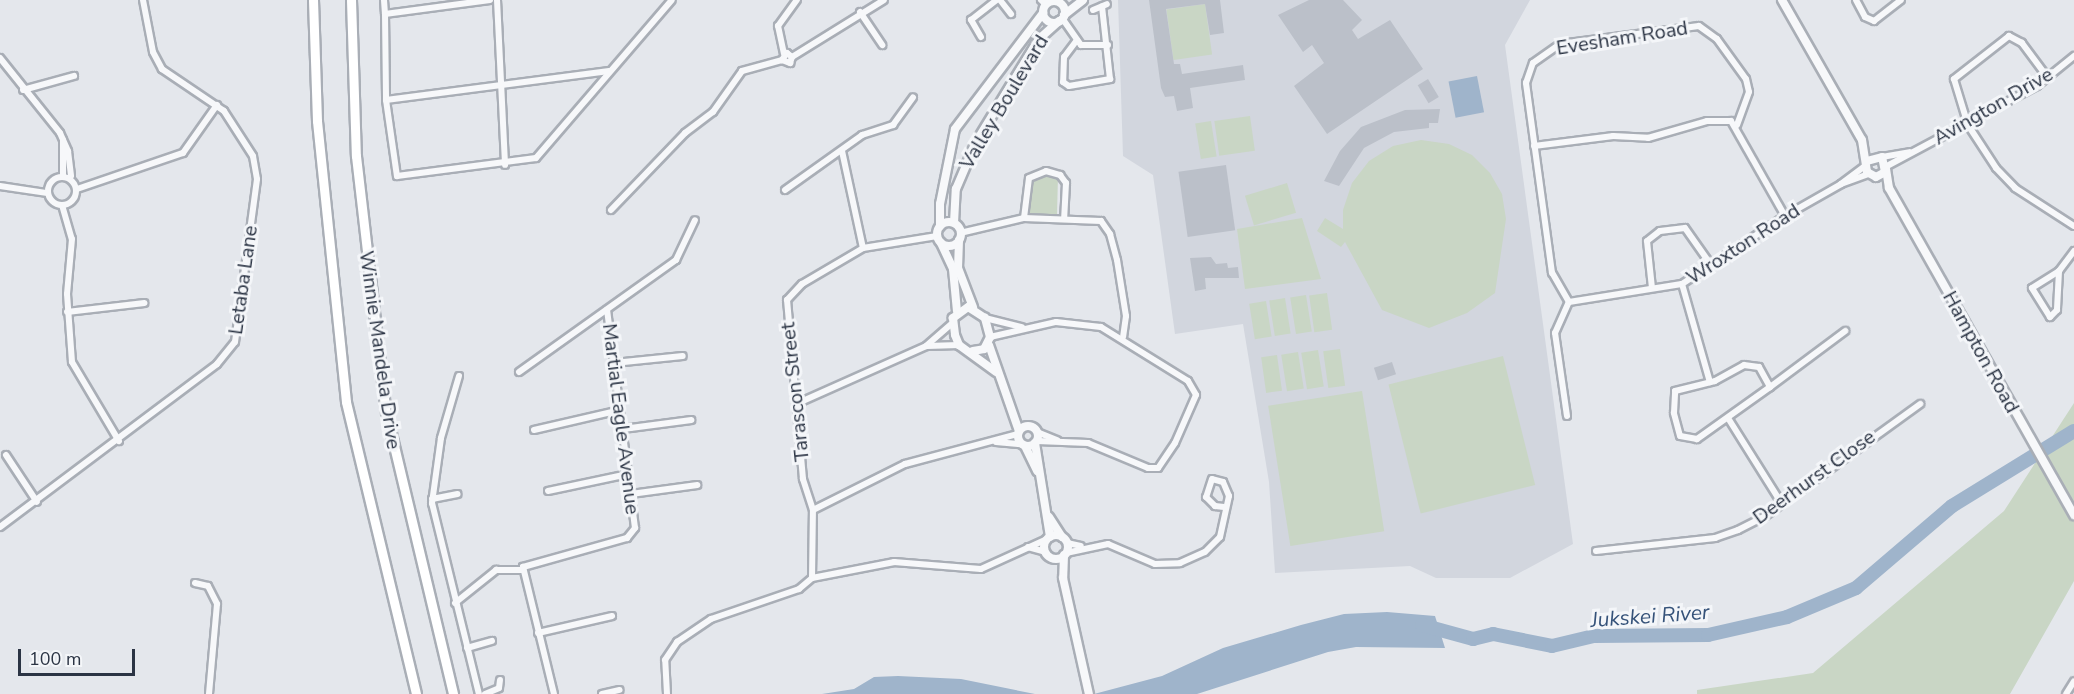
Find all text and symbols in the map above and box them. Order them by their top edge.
street label: Evesham Road [1555,16,1689,60]
street label: Valley Boulevard [954,30,1054,174]
street label: Avington Drive [1929,62,2057,150]
street label: Wroxton Road [1682,198,1804,290]
street label: Letaba Lane [223,224,263,336]
street label: Winnie Mandela Drive [354,249,406,451]
street label: Hampton Road [1938,287,2024,417]
street label: Tarascon Street [776,321,814,463]
street label: Martial Eagle Avenue [597,322,645,516]
street label: Deerhurst Close [1748,425,1880,529]
water label: Jukskei River [1590,599,1710,633]
scale bar [21,637,138,675]
text: 100 m [29,647,81,671]

